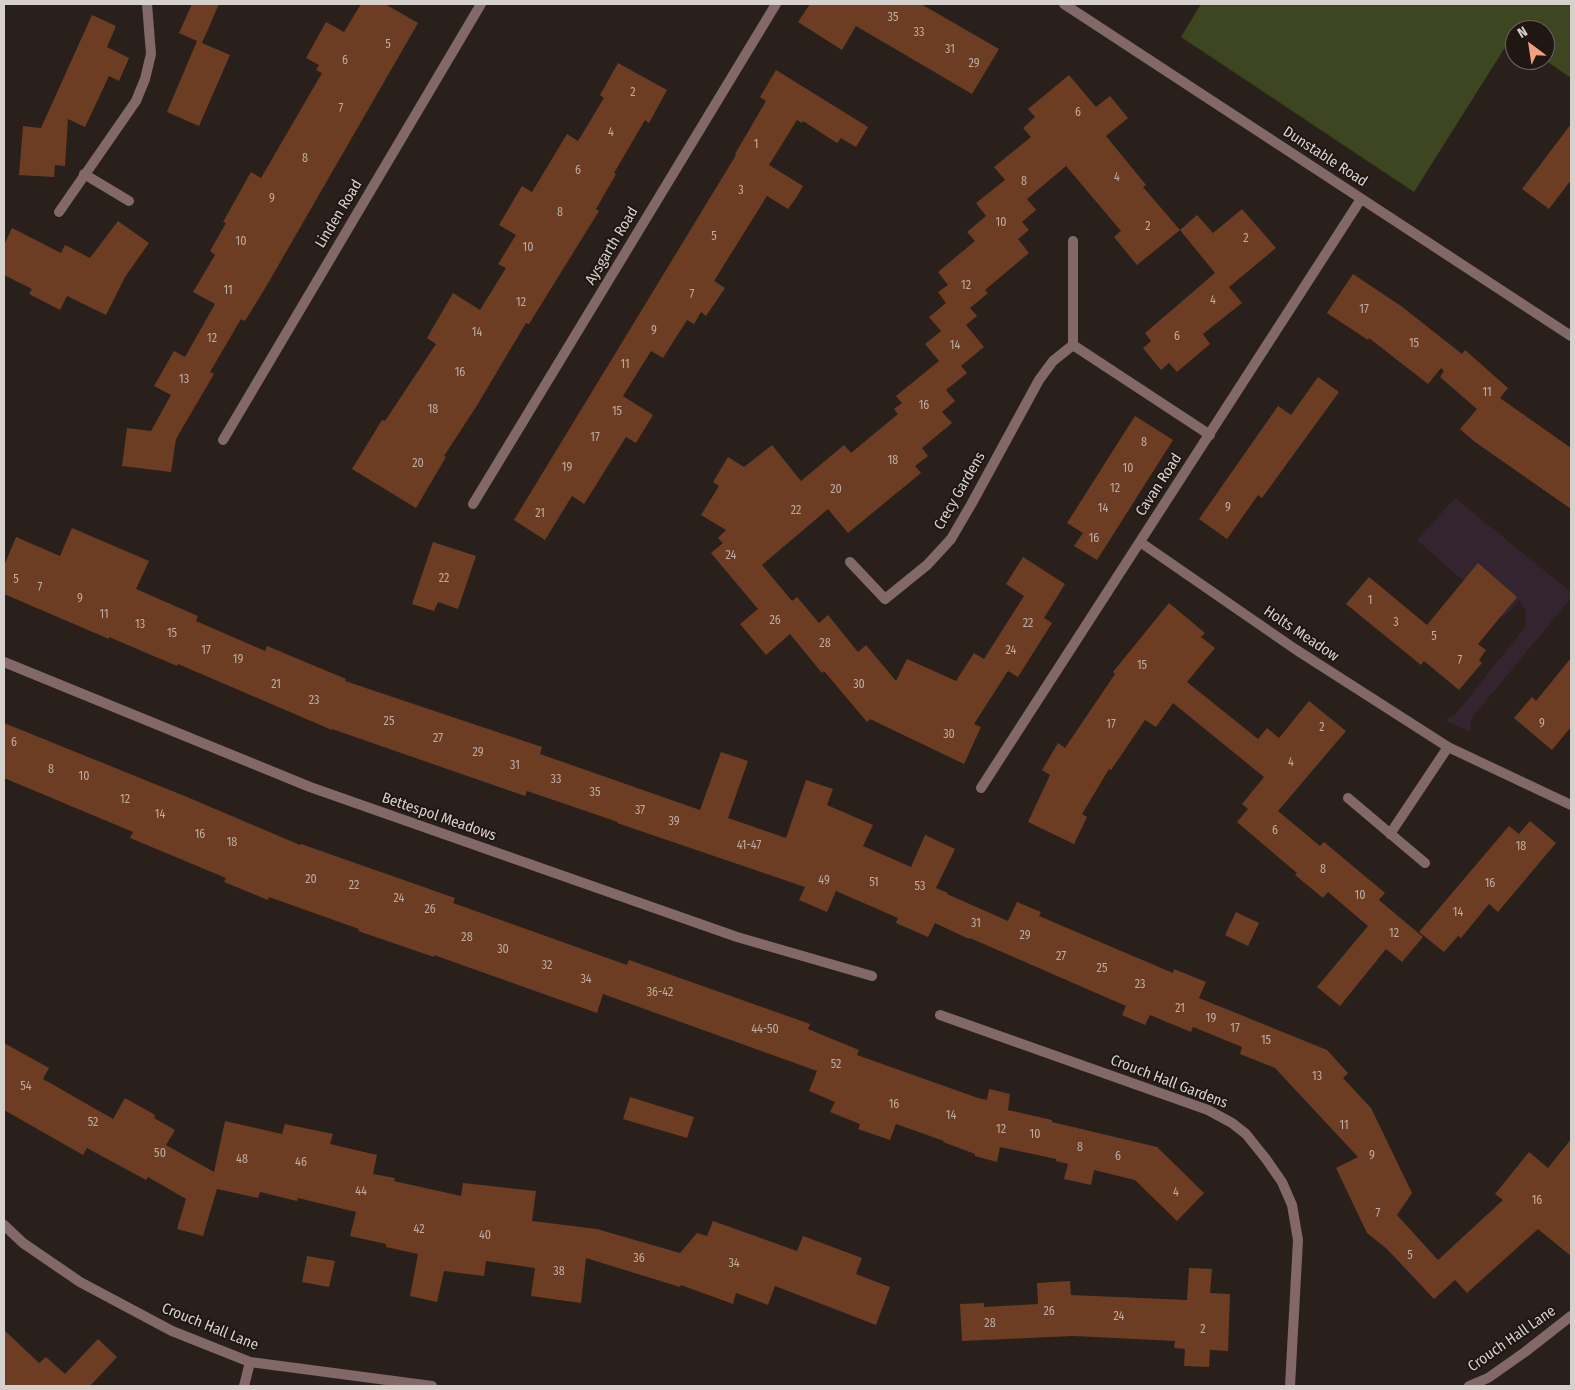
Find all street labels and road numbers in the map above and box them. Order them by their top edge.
street label: Dunstable Road [1279,123,1371,191]
street label: Linden Road [312,177,366,251]
street label: Aysgarth Road [582,204,642,288]
street label: Crecy Gardens [931,449,989,533]
street label: Cavan Road [1132,450,1186,520]
street label: Holts Meadow [1260,602,1342,666]
street label: Bettespol Meadows [379,789,499,845]
street label: Crouch Hall Gardens [1108,1051,1230,1113]
street label: Crouch Hall Lane [159,1299,261,1355]
street label: Crouch Hall Lane [1465,1302,1559,1376]

